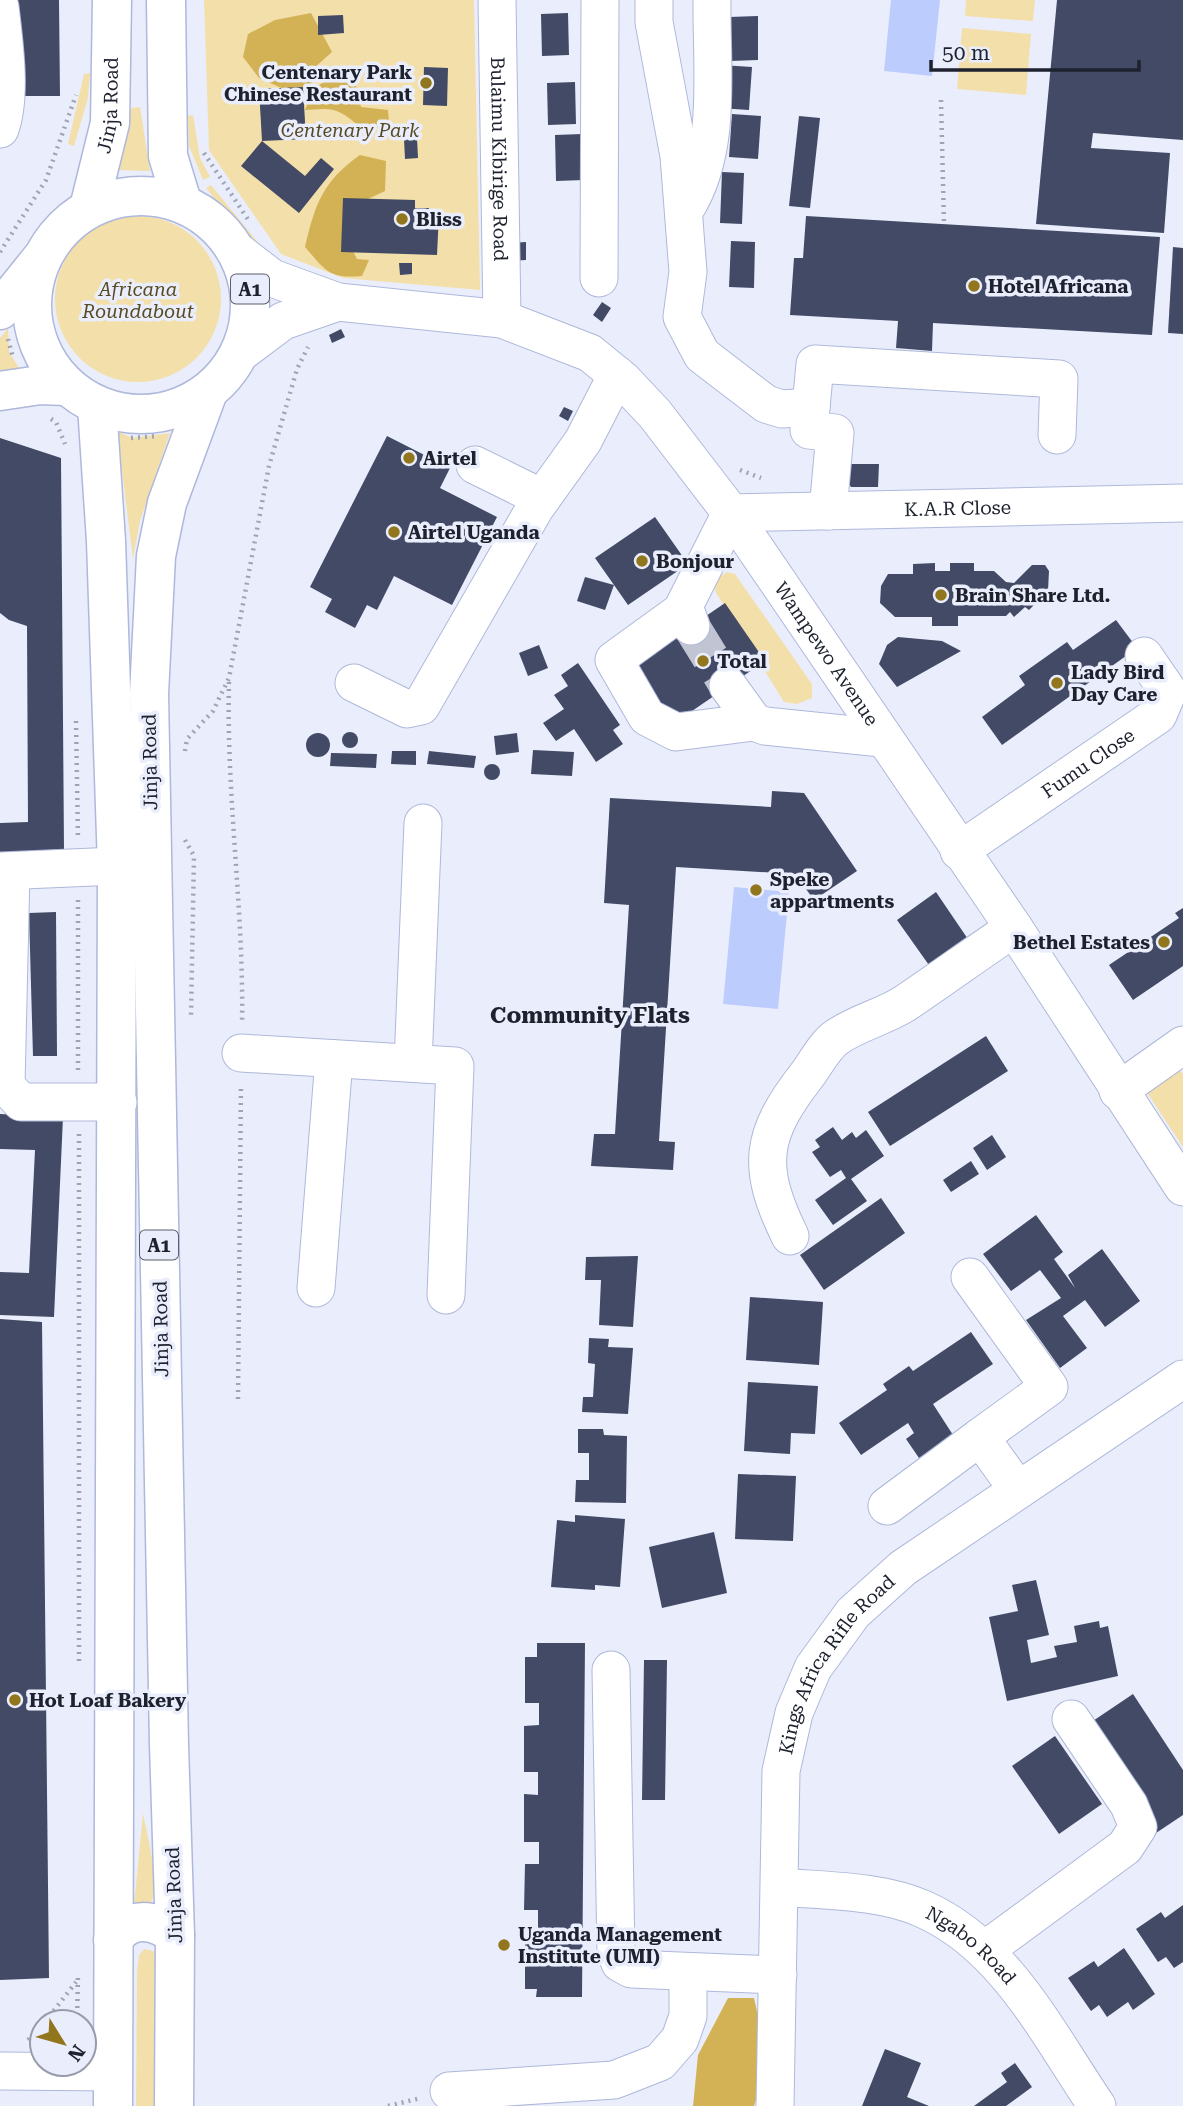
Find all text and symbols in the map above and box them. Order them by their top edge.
scale bar [931,28,1139,72]
text: 50 m [942,41,990,65]
street label: Bulaimu Kibirige Road [486,56,513,262]
street label: Jinja Road [91,57,123,156]
place label: Centenary Park Chinese Restaurant [224,61,412,106]
marker: Centenary Park Chinese Restaurant [418,75,434,91]
park label: Centenary Park [281,119,420,142]
place label: Bliss [416,208,462,231]
marker: Bliss [394,211,410,227]
road number: A1 [231,274,269,304]
place label: Hotel Africana [988,275,1128,298]
park label: Africana Roundabout [81,278,194,323]
marker: Hotel Africana [966,278,982,294]
place label: Airtel [423,447,477,470]
marker: Airtel [401,450,417,466]
street label: K.A.R Close [904,495,1011,521]
place label: Airtel Uganda [408,521,540,544]
marker: Airtel Uganda [386,524,402,540]
place label: Bonjour [656,550,735,573]
marker: Bonjour [634,553,650,569]
street label: Wampewo Avenue [770,577,884,730]
place label: Brain Share Ltd. [955,584,1110,607]
marker: Brain Share Ltd. [933,587,949,603]
place label: Total [717,650,767,673]
marker: Total [695,653,711,669]
place label: Lady Bird Day Care [1071,661,1165,706]
marker: Lady Bird Day Care [1049,675,1065,691]
street label: Jinja Road [138,714,162,810]
street label: Fumu Close [1037,723,1139,803]
place label: Speke appartments [770,868,894,913]
marker: Speke appartments [748,882,764,898]
place label: Bethel Estates [1013,931,1150,954]
marker: Bethel Estates [1156,934,1172,950]
district label: Community Flats [490,1002,690,1029]
road number: A1 [140,1230,178,1260]
street label: Jinja Road [149,1281,173,1377]
street label: Kings Africa Rifle Road [774,1570,899,1756]
place label: Hot Loaf Bakery [29,1689,187,1712]
marker: Hot Loaf Bakery [7,1692,23,1708]
street label: Jinja Road [161,1846,187,1944]
street label: Ngabo Road [922,1901,1021,1989]
place label: Uganda Management Institute (UMI) [518,1923,722,1968]
marker: Uganda Management Institute (UMI) [496,1937,512,1953]
north arrow [28,2008,98,2078]
text: N [62,2040,90,2066]

